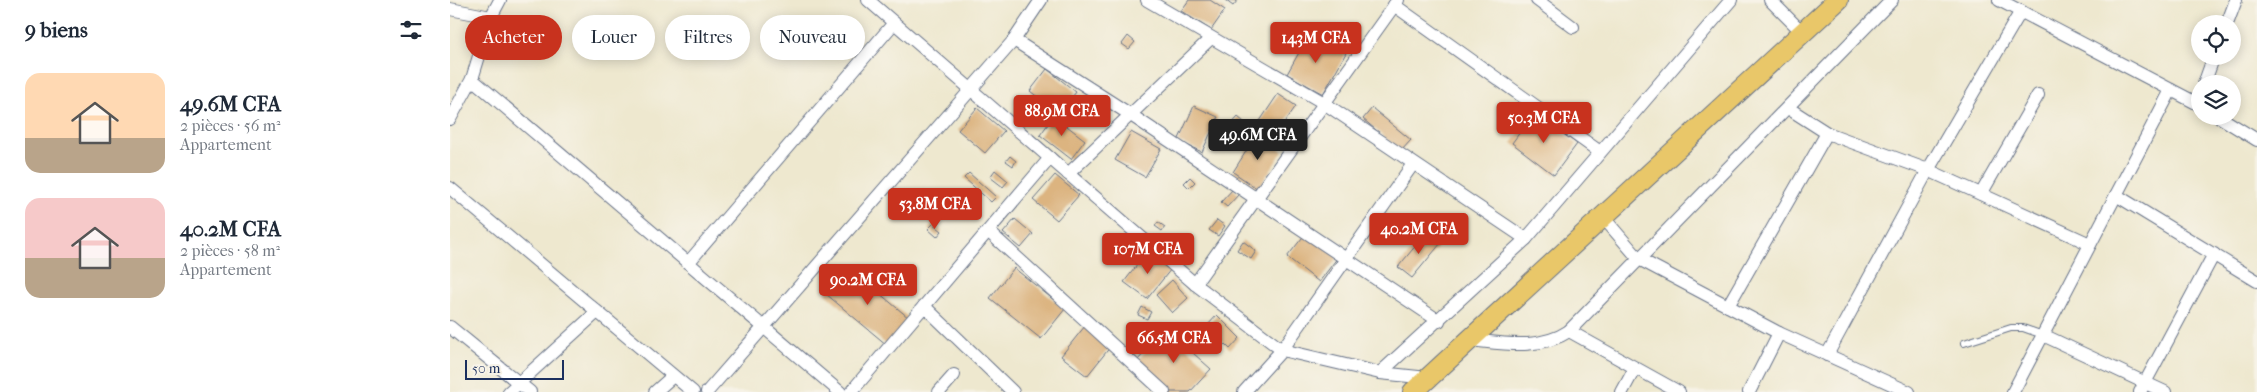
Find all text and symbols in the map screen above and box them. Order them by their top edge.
chip: Acheter [465,15,562,60]
chip: Louer [572,15,655,60]
chip: Filtres [665,15,750,60]
chip: Nouveau [760,15,865,60]
map controls [2191,15,2241,125]
button: locate [2191,15,2241,65]
icon: filters [397,16,425,44]
text: 9 biens [25,18,88,42]
pin: 143M CFA [1264,22,1368,64]
text: 143M CFA [1281,28,1351,47]
button: layers [2191,75,2241,125]
text: 49.6M CFA [180,92,281,116]
icon: home [65,93,125,153]
pin: 88.9M CFA [1005,94,1119,137]
text: 88.9M CFA [1025,101,1099,120]
pin: 50.3M CFA [1487,102,1601,144]
text: 50.3M CFA [1508,108,1580,127]
text: 2 pièces · 56 m² [180,116,281,135]
pin: 49.6M CFA [1201,119,1315,161]
text: 49.6M CFA [1219,125,1297,144]
text: Appartement [180,135,272,154]
pin: 53.8M CFA [878,188,992,230]
text: 53.8M CFA [899,194,971,213]
pin: 40.2M CFA [1362,212,1476,255]
text: 40.2M CFA [180,217,281,241]
icon: home [65,218,125,278]
text: 40.2M CFA [1380,219,1458,238]
pin: 107M CFA [1096,232,1200,275]
text: 107M CFA [1113,239,1183,258]
text: 2 pièces · 58 m² [180,241,280,260]
text: Appartement [180,260,272,279]
pin: 90.2M CFA [811,264,925,306]
text: 90.2M CFA [830,270,906,289]
pin: 66.5M CFA [1117,322,1231,364]
text: 66.5M CFA [1137,328,1211,347]
scale bar [465,357,564,380]
text: 50 m [472,360,500,377]

